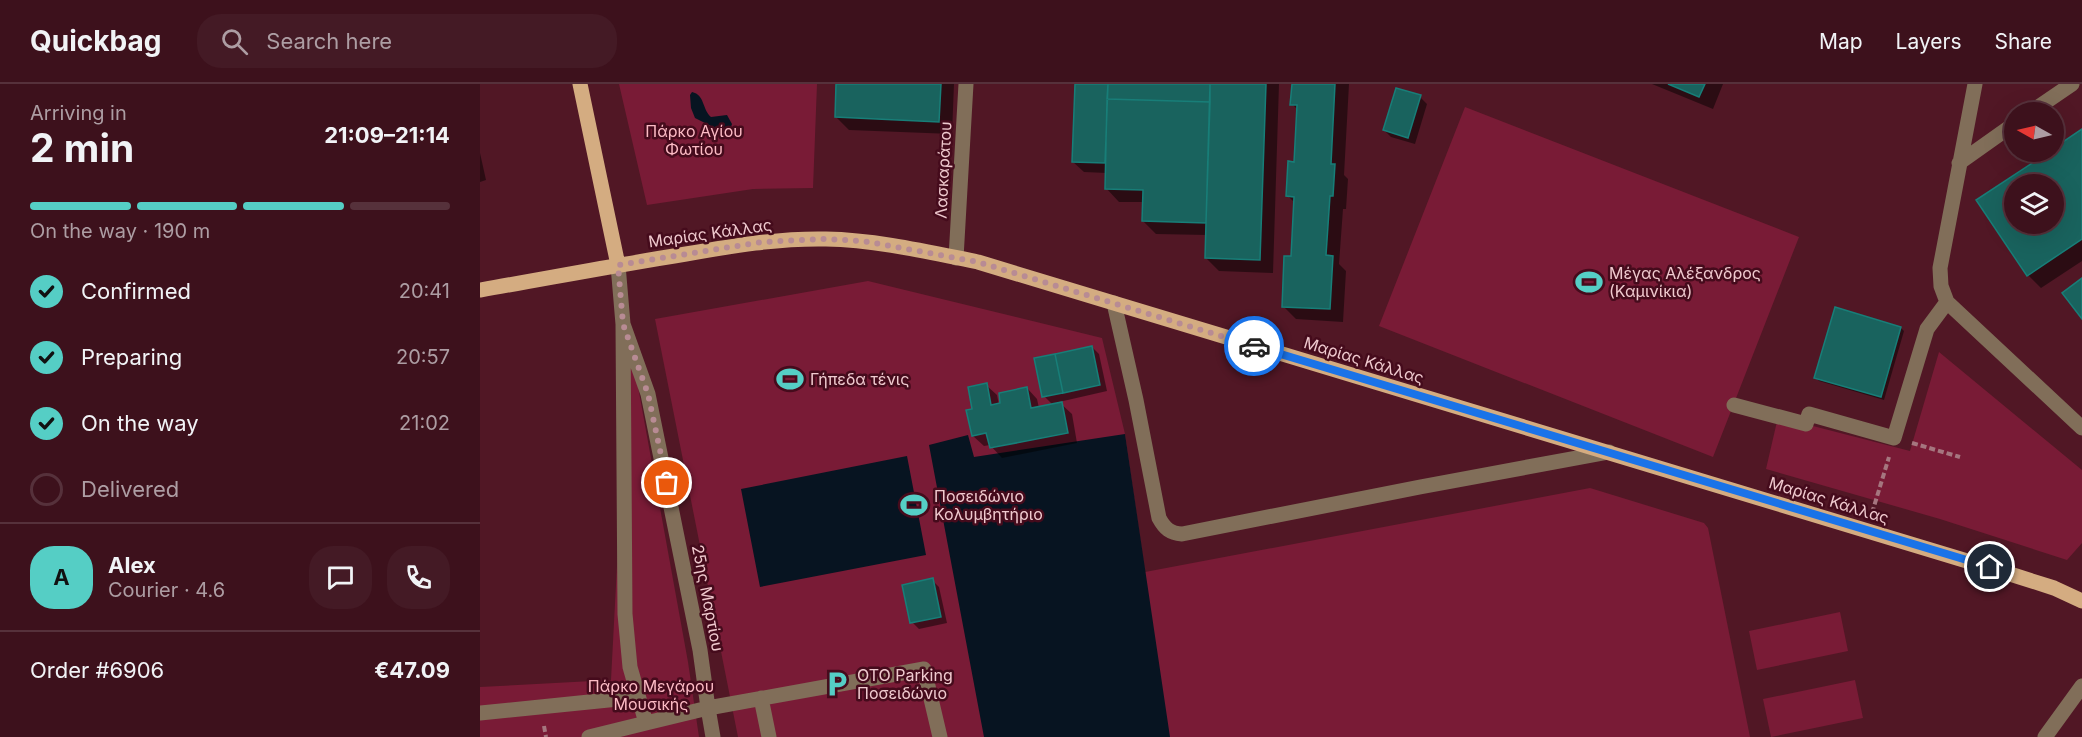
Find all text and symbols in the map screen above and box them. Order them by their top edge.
search box [197,14,617,68]
text: Quickbag [30,24,161,58]
icon: search [218,25,251,58]
text: Search here [266,28,392,54]
text: Map [1819,29,1863,54]
text: Layers [1896,29,1962,54]
text: Share [1995,29,2052,54]
text: Arriving in [30,101,127,125]
north arrow [2004,102,2064,162]
map controls [2004,102,2064,234]
park label: Πάρκο Αγίου Φωτίου [645,121,743,159]
street label: Λασκαράτου [930,121,956,219]
text: 21:09–21:14 [324,122,450,148]
text: 2 min [30,124,134,171]
button: layers [2004,174,2064,234]
street label: Μαρίας Κάλλας [647,214,773,252]
text: On the way · 190 m [30,219,210,243]
place label: Μέγας Αλέξανδρος (Καμινίκια) [1609,263,1761,301]
sports icon: Μέγας Αλέξανδρος (Καμινίκια) [1574,267,1604,297]
icon: check [30,275,63,308]
text: Confirmed [81,278,191,304]
text: 20:41 [399,279,450,303]
courier [1224,316,1284,376]
icon: car [1238,330,1271,363]
street label: Μαρίας Κάλλας [1302,332,1426,388]
icon: check [30,341,63,374]
text: Preparing [81,344,182,370]
text: 20:57 [396,345,450,369]
sports icon: Γήπεδα τένις [775,364,805,394]
place label: Γήπεδα τένις [810,369,909,389]
icon: check [30,407,63,440]
text: On the way [81,410,199,436]
text: 21:02 [399,411,450,435]
pin [641,457,692,508]
icon: bag [650,466,683,499]
street label: Μαρίας Κάλλας [1767,472,1891,528]
text: Delivered [81,476,179,502]
place label: Ποσειδώνιο Κολυμβητήριο [934,486,1043,524]
sports icon: Ποσειδώνιο Κολυμβητήριο [899,490,929,520]
pin [1964,541,2015,592]
street label: 25ης Μαρτίου [688,543,728,653]
button: chat [309,546,372,609]
button: phone [387,546,450,609]
icon: home [1973,550,2006,583]
text: Alex [108,552,156,578]
text: A [53,564,70,590]
text: Courier · 4.6 [108,578,225,602]
text: Order #6906 [30,657,164,683]
text: €47.09 [374,657,450,683]
place label: ΟΤΟ Parking Ποσειδώνιο [857,665,953,703]
parking icon: ΟΤΟ Parking Ποσειδώνιο [822,669,852,699]
park label: Πάρκο Μεγάρου Μουσικής [588,676,714,714]

